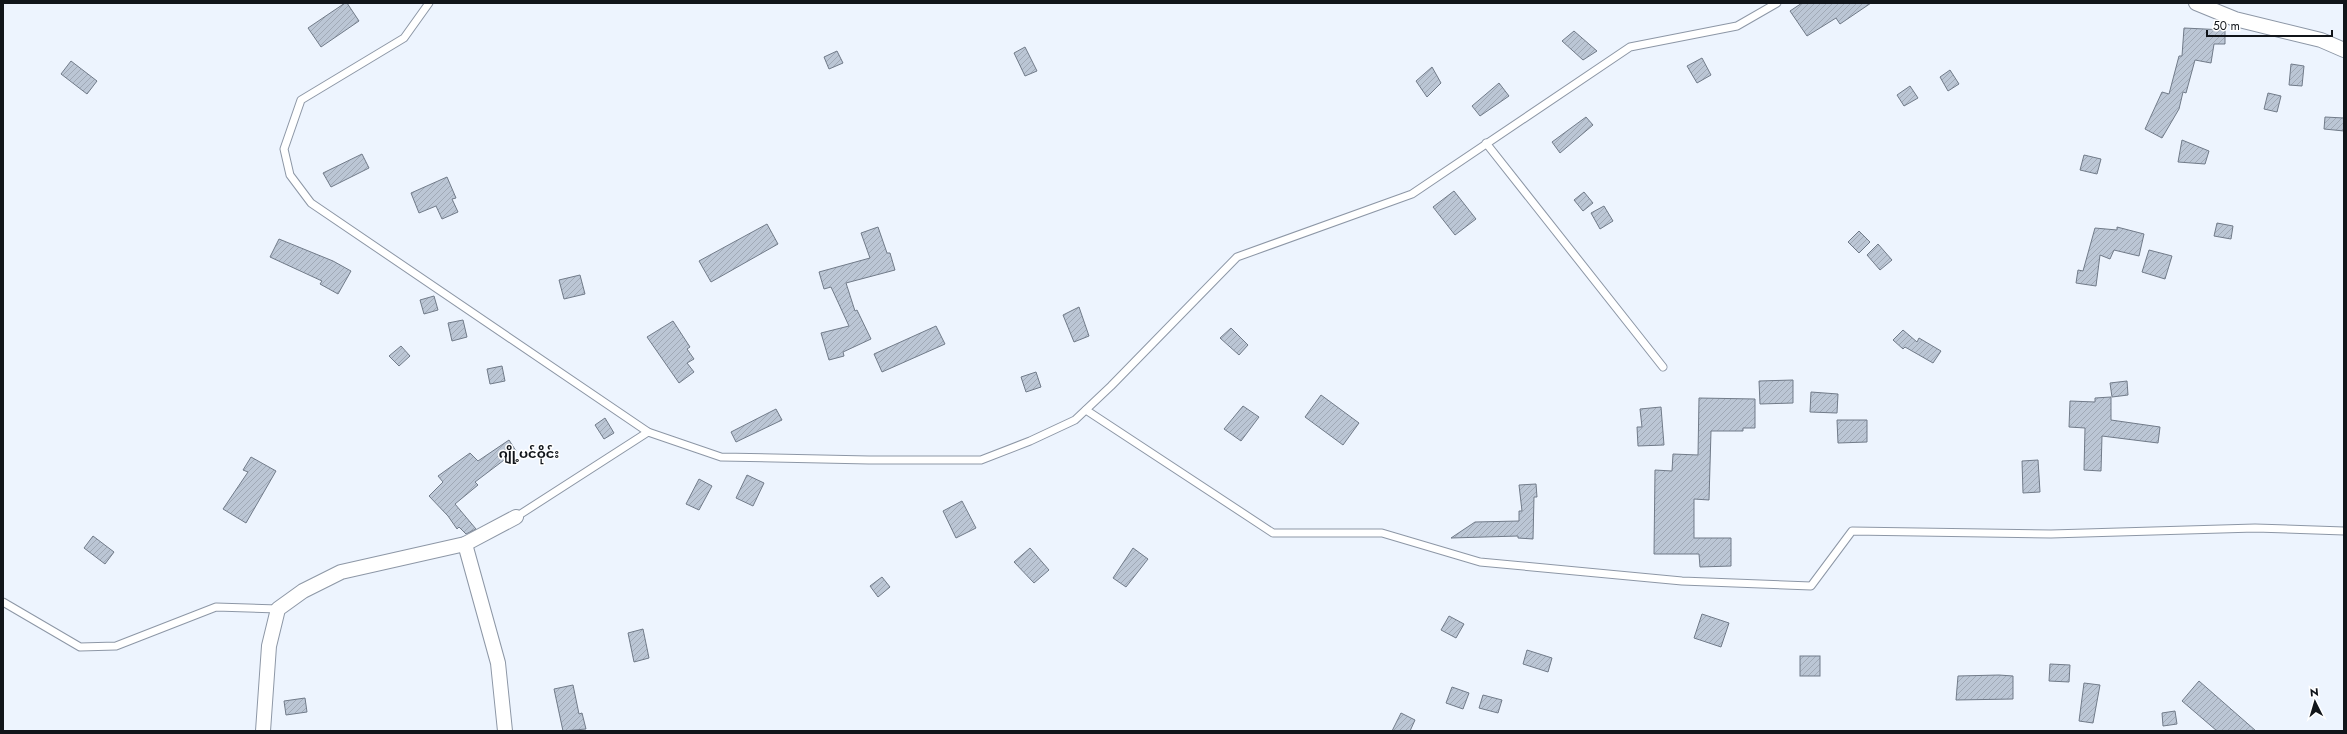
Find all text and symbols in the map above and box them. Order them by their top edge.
scale bar [2207,12,2332,38]
text: 50 m [2213,17,2240,35]
district label: ဂျို့ပင်ဝိုင်း [499,444,559,465]
north arrow [2295,682,2335,722]
text: N [2309,684,2319,700]

